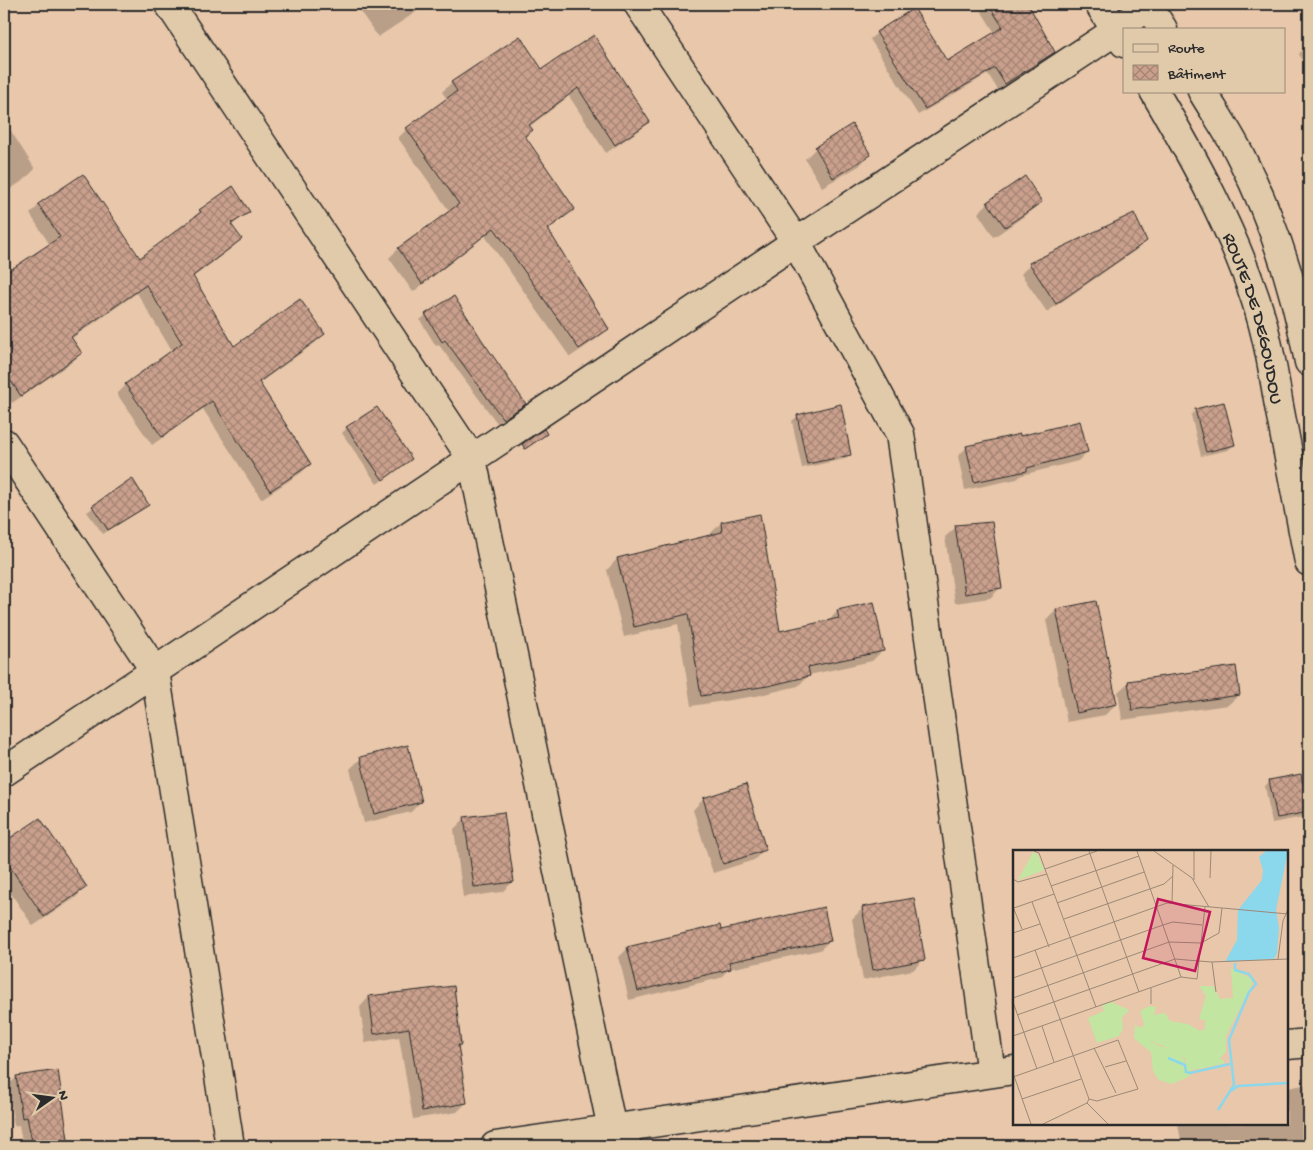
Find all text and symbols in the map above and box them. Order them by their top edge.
legend [1123,28,1286,92]
text: Route [1168,40,1205,58]
text: Bâtiment [1167,66,1227,84]
street label: ROUTE DE DEGOUDOU [1216,230,1287,406]
inset map [1013,850,1288,1125]
north arrow [28,1072,78,1122]
text: N [53,1089,72,1102]

